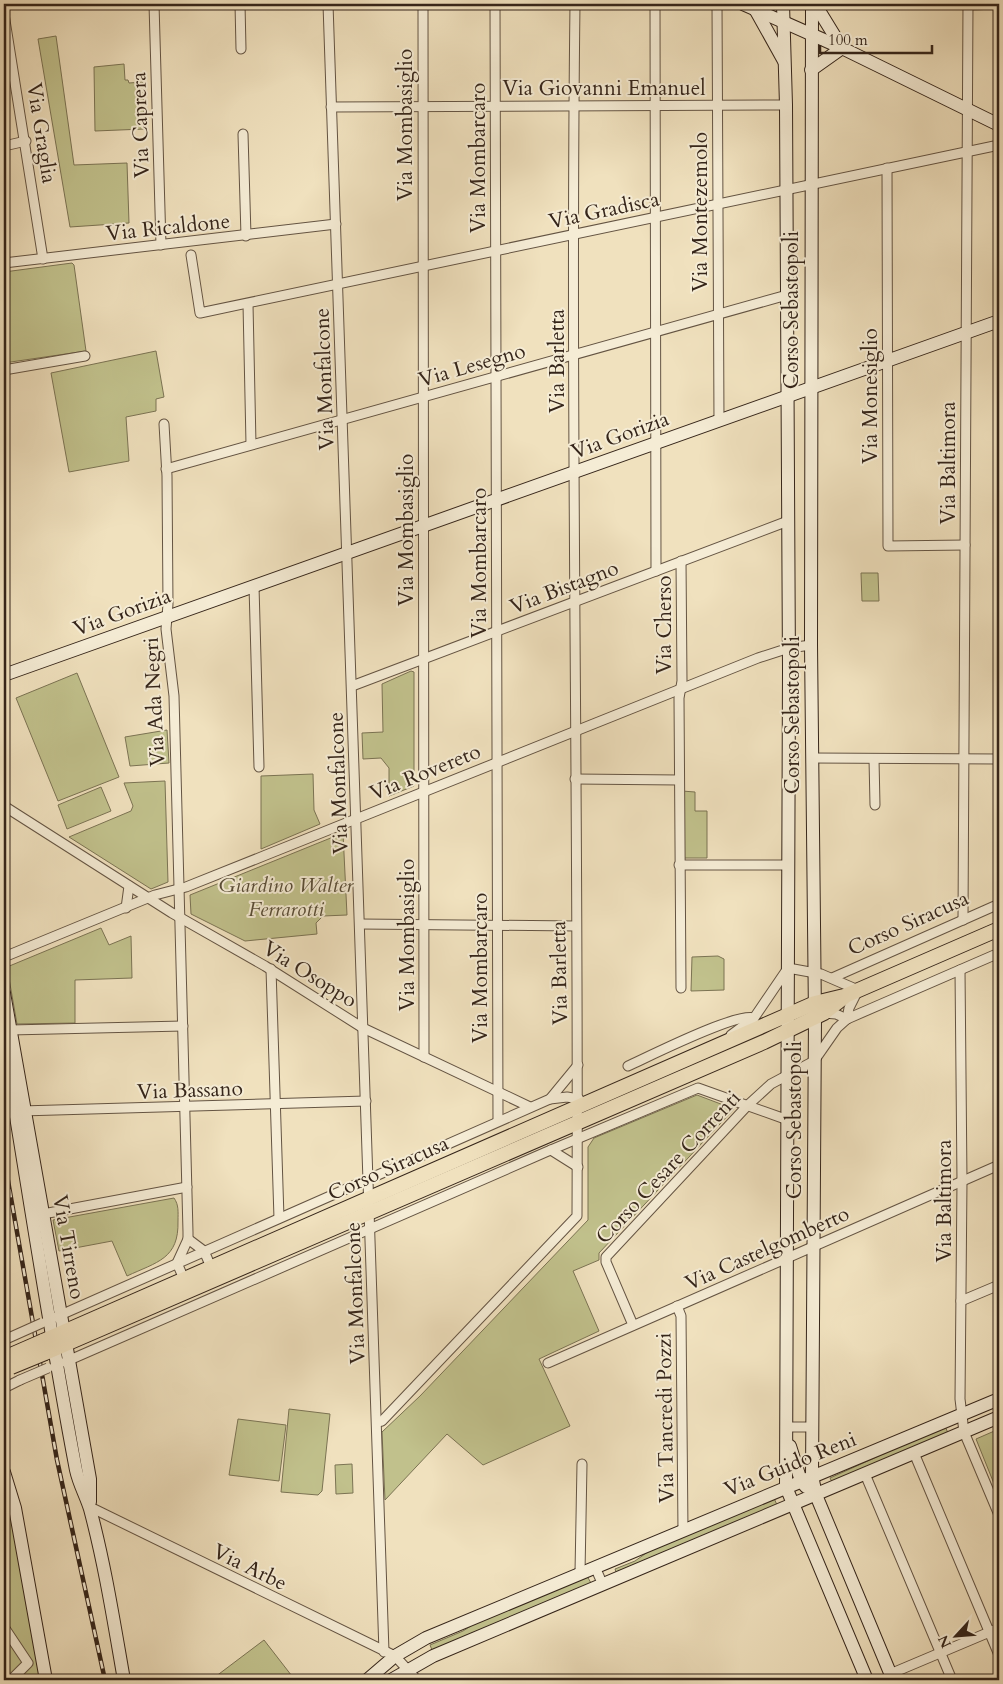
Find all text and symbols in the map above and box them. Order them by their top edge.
scale bar [820,22,933,54]
text: 100 m [828,30,868,50]
street label: Via Mombasiglio [391,49,420,201]
street label: Via Caprera [124,71,157,179]
street label: Via Giovanni Emanuel [502,74,706,103]
street label: Via Graglia [19,81,64,185]
street label: Via Mombarcaro [464,83,493,233]
street label: Via Montezemolo [686,132,715,292]
street label: Via Gradisca [546,185,662,236]
street label: Via Ricaldone [105,207,231,248]
street label: Corso Sebastopoli [777,231,806,389]
street label: Via Monfalcone [308,307,341,451]
street label: Via Barletta [543,309,572,413]
street label: Via Monesiglio [856,328,885,464]
street label: Via Lesegno [415,336,529,395]
street label: Via Baltimora [934,401,963,525]
street label: Via Gorizia [567,404,673,467]
street label: Via Mombasiglio [392,454,421,606]
street label: Via Mombarcaro [465,488,494,638]
street label: Via Bistagno [506,553,623,621]
street label: Via Cherso [650,575,679,675]
street label: Via Gorizia [69,581,175,644]
street label: Via Ada Negri [137,636,172,767]
street label: Corso Sebastopoli [778,636,807,794]
street label: Via Monfalcone [322,711,355,855]
street label: Via Rovereto [365,737,485,808]
street label: Via Mombasiglio [393,859,422,1011]
park label: Giardino Walter Ferrarotti [219,871,355,924]
street label: Corso Siracusa [843,884,973,963]
street label: Via Mombarcaro [466,893,495,1043]
street label: Via Barletta [544,921,575,1025]
street label: Via Osoppo [257,934,362,1015]
street label: Corso Sebastopoli [780,1041,809,1199]
street label: Via Bassano [137,1074,243,1107]
street label: Corso Cesare Correnti [589,1084,747,1250]
street label: Corso Siracusa [323,1129,453,1208]
street label: Via Baltimora [930,1139,959,1263]
street label: Via Tirreno [45,1193,92,1302]
street label: Via Castelgomberto [680,1199,854,1298]
street label: Via Monfalcone [339,1221,372,1365]
street label: Via Tancredi Pozzi [650,1332,681,1503]
street label: Via Guido Reni [720,1425,861,1504]
street label: Via Arbe [208,1537,292,1598]
north arrow [930,1612,980,1662]
text: N [934,1632,956,1651]

